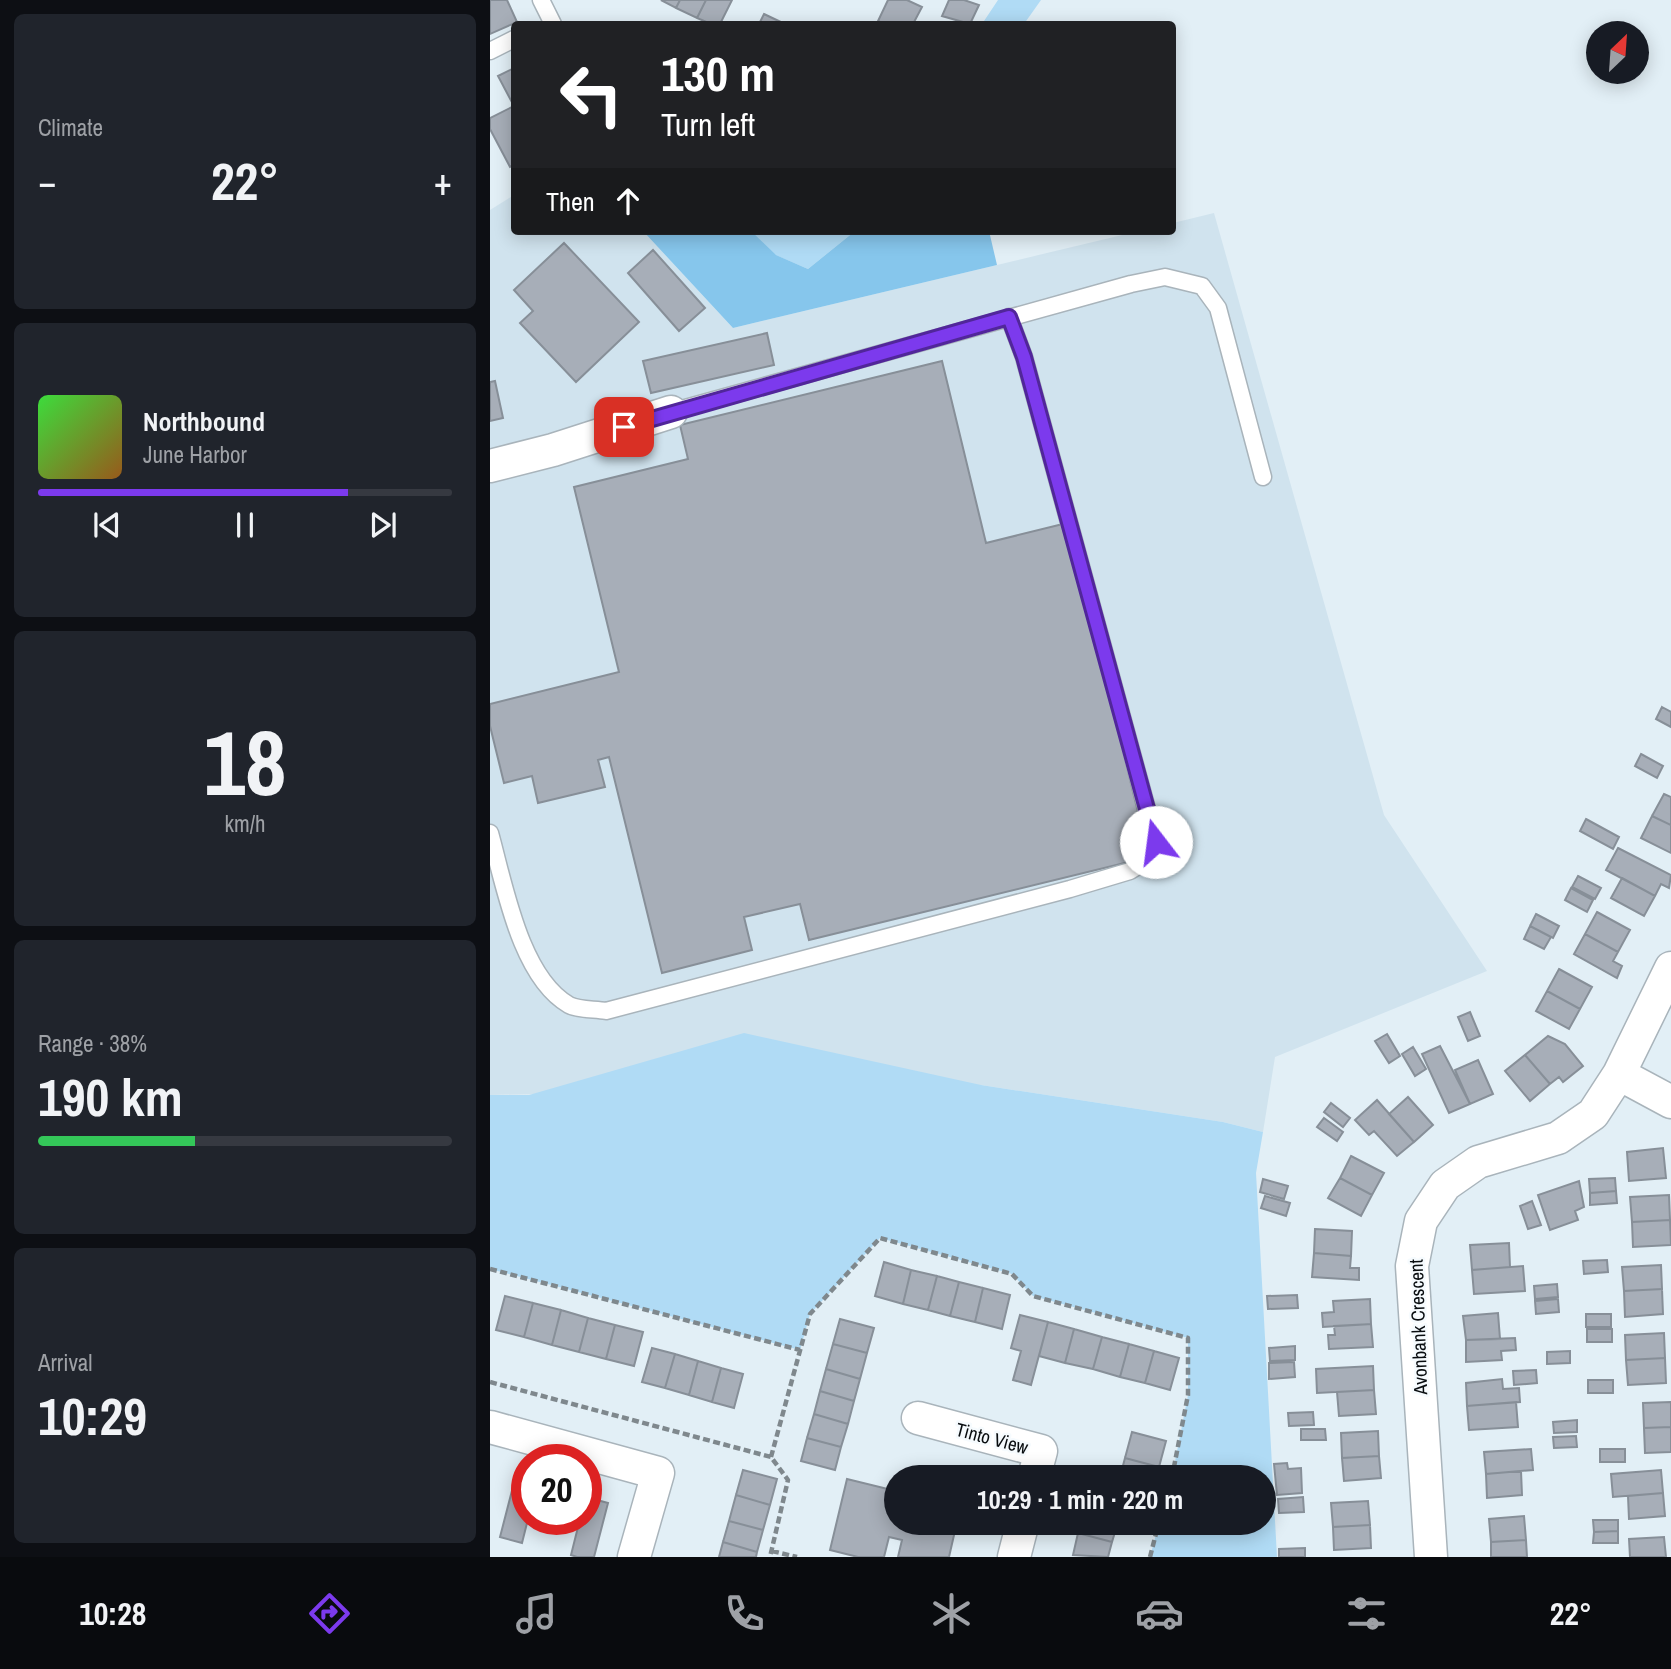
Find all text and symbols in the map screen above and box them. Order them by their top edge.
north arrow [1586,21,1648,84]
map controls [1586,21,1649,84]
text: 130 m [661,40,775,106]
icon: left [546,49,637,140]
text: Turn left [661,103,755,146]
text: Climate [38,112,103,143]
text: 22° [211,146,279,216]
text: − [38,156,56,207]
text: + [434,156,452,207]
icon: ahead [609,182,647,220]
text: Then [546,184,595,219]
pin [594,397,654,457]
text: Northbound [143,404,265,439]
icon: arrive [605,408,643,446]
text: June Harbor [143,439,247,470]
icon: previous [88,506,126,544]
icon: pause [226,506,264,544]
icon: next [364,506,402,544]
text: 18 [204,701,287,823]
position arrow [1119,805,1193,879]
text: km/h [225,808,265,839]
text: Range · 38% [38,1028,147,1059]
text: 190 km [38,1062,183,1132]
street label: Avonbank Crescent [1403,1258,1433,1396]
text: Arrival [38,1347,93,1378]
text: 10:29 [38,1381,147,1451]
street label: Tinto View [953,1416,1032,1460]
speed limit sign: 20 [511,1444,602,1535]
text: 10:29 · 1 min · 220 m [977,1482,1183,1517]
icon: directions [305,1589,354,1638]
icon: music [512,1589,561,1638]
icon: phone [720,1589,769,1638]
icon: climate [927,1589,976,1638]
icon: car [1135,1589,1184,1638]
icon: filters [1342,1589,1391,1638]
text: 10:28 [79,1592,146,1635]
text: 22° [1550,1592,1592,1635]

